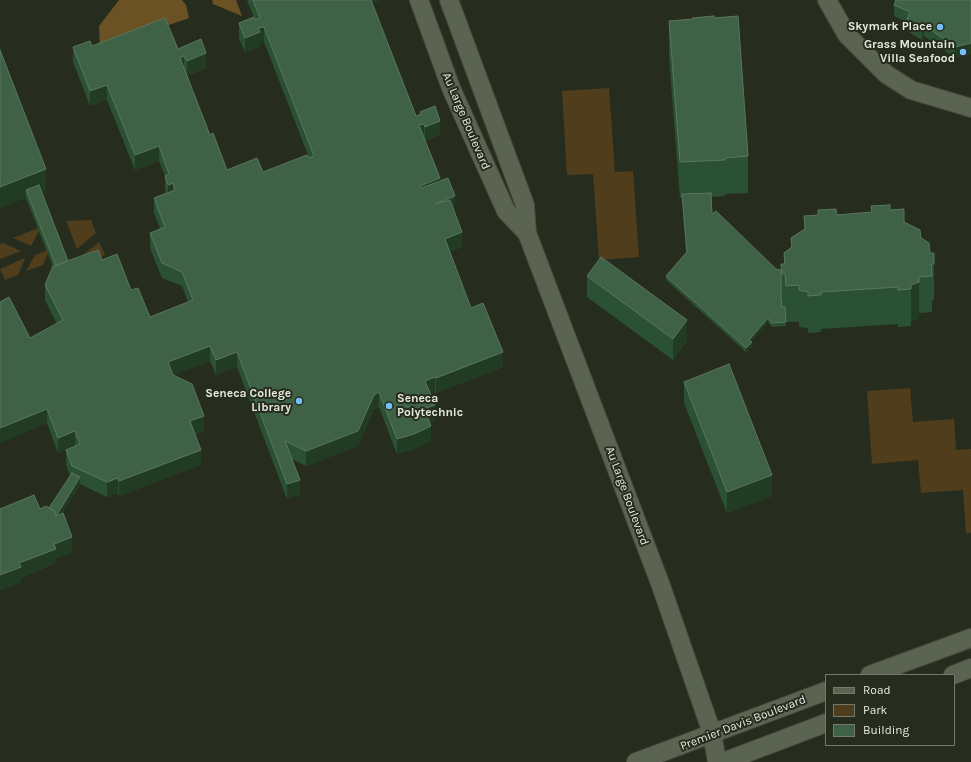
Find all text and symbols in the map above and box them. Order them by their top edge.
place label: Skymark Place [848,20,932,34]
marker: Skymark Place [935,22,945,32]
place label: Grass Mountain Villa Seafood [864,38,955,66]
marker: Grass Mountain Villa Seafood [958,47,968,57]
street label: Au Large Boulevard [439,70,493,172]
place label: Seneca College Library [205,387,291,415]
place label: Seneca Polytechnic [397,392,463,420]
marker: Seneca College Library [294,396,304,406]
marker: Seneca Polytechnic [384,401,394,411]
street label: Au Large Boulevard [602,445,652,547]
legend [825,674,955,746]
text: Road [863,683,891,697]
street label: Premier Davis Boulevard [678,692,808,754]
text: Park [863,703,887,717]
text: Building [863,723,909,737]

